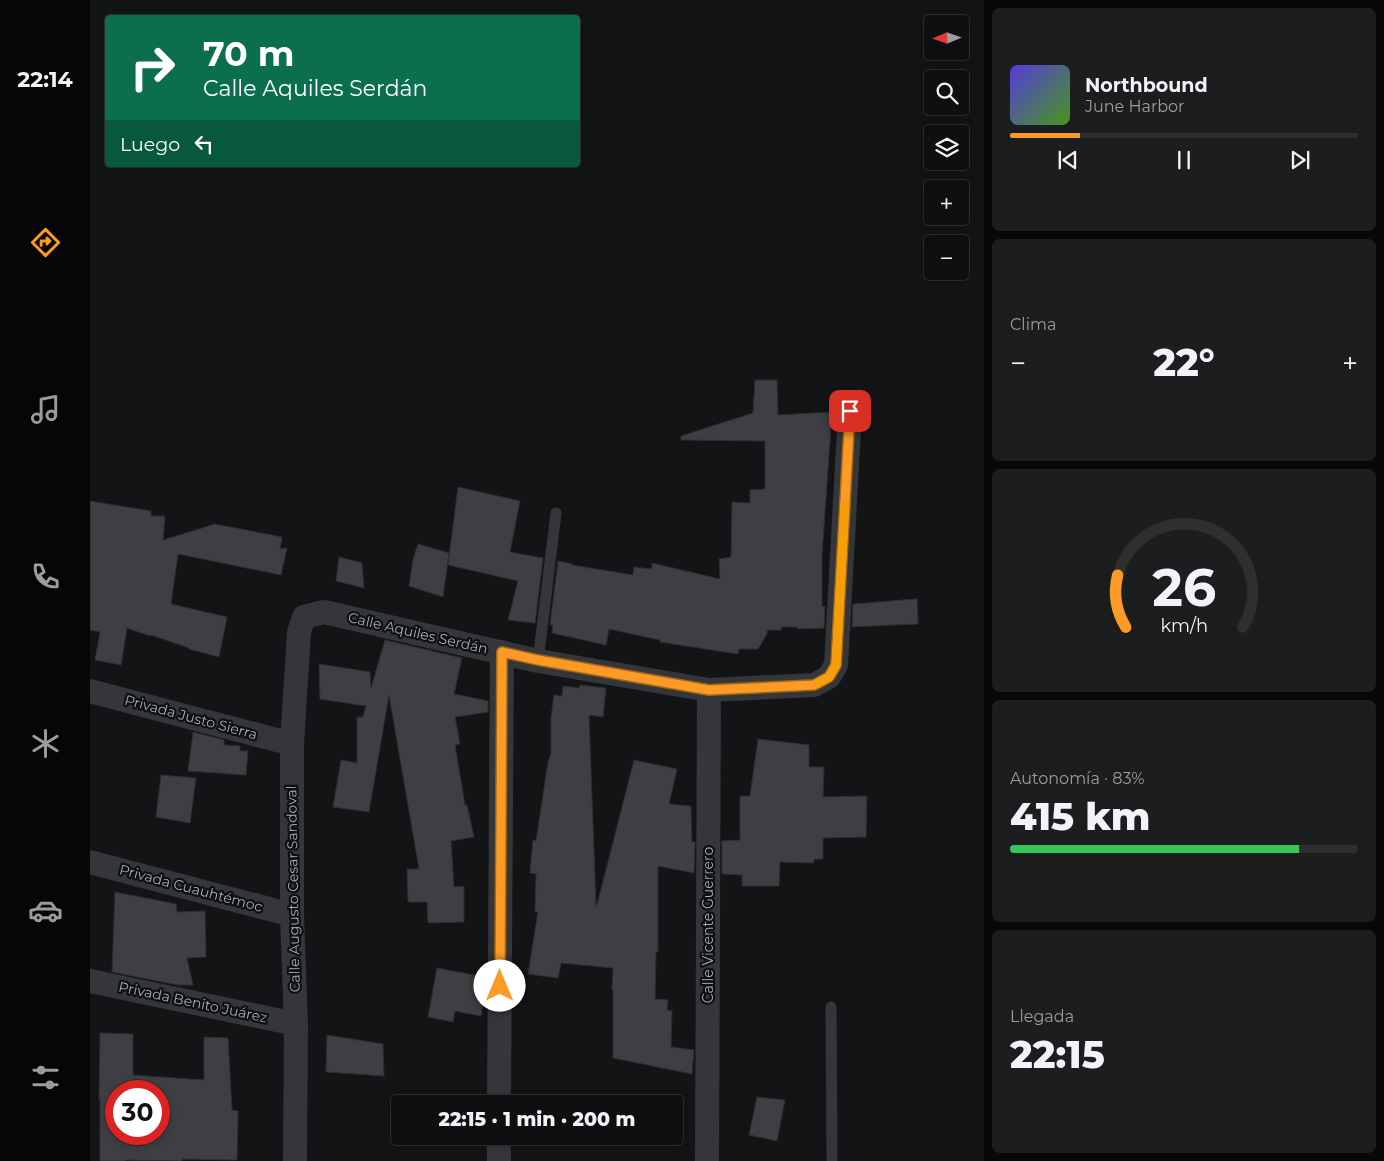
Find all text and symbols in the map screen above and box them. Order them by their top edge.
north arrow [924,15,969,60]
map controls [924,15,969,280]
text: 70 m [203,32,294,75]
icon: right [120,35,185,100]
text: 22:14 [17,66,73,93]
button: search [924,70,969,115]
text: Northbound [1085,74,1208,97]
text: Calle Aquiles Serdán [203,75,427,102]
text: June Harbor [1085,97,1184,116]
button: layers [924,125,969,170]
icon: left [190,130,218,158]
text: Luego [120,133,180,156]
icon: previous [1054,146,1082,174]
icon: pause [1170,146,1198,174]
icon: next [1286,146,1314,174]
button: + [924,180,969,225]
icon: directions [28,225,63,260]
button: − [924,235,969,280]
text: Clima [1010,315,1056,334]
text: 22° [1153,339,1215,386]
text: − [1010,346,1026,380]
text: + [1342,346,1358,380]
pin [829,390,871,432]
icon: music [28,392,63,427]
icon: arrive [836,397,864,425]
text: 26 [1152,556,1216,619]
icon: phone [28,559,63,594]
street label: Calle Aquiles Serdán [346,608,490,658]
text: km/h [1160,615,1208,636]
street label: Privada Justo Sierra [123,691,259,743]
icon: climate [28,726,63,761]
text: Autonomía · 83% [1010,769,1145,788]
street label: Calle Augusto Cesar Sandoval [282,785,304,993]
text: 415 km [1010,793,1151,840]
street label: Calle Vicente Guerrero [699,847,717,1003]
street label: Privada Cuauhtémoc [117,860,265,916]
icon: car [28,893,63,928]
position arrow [473,959,525,1011]
street label: Privada Benito Juárez [117,977,269,1027]
text: Llegada [1010,1007,1074,1026]
text: 22:15 [1010,1031,1105,1078]
icon: filters [28,1060,63,1095]
speed limit sign: 30 [105,1080,170,1145]
text: 22:15 · 1 min · 200 m [439,1108,635,1131]

